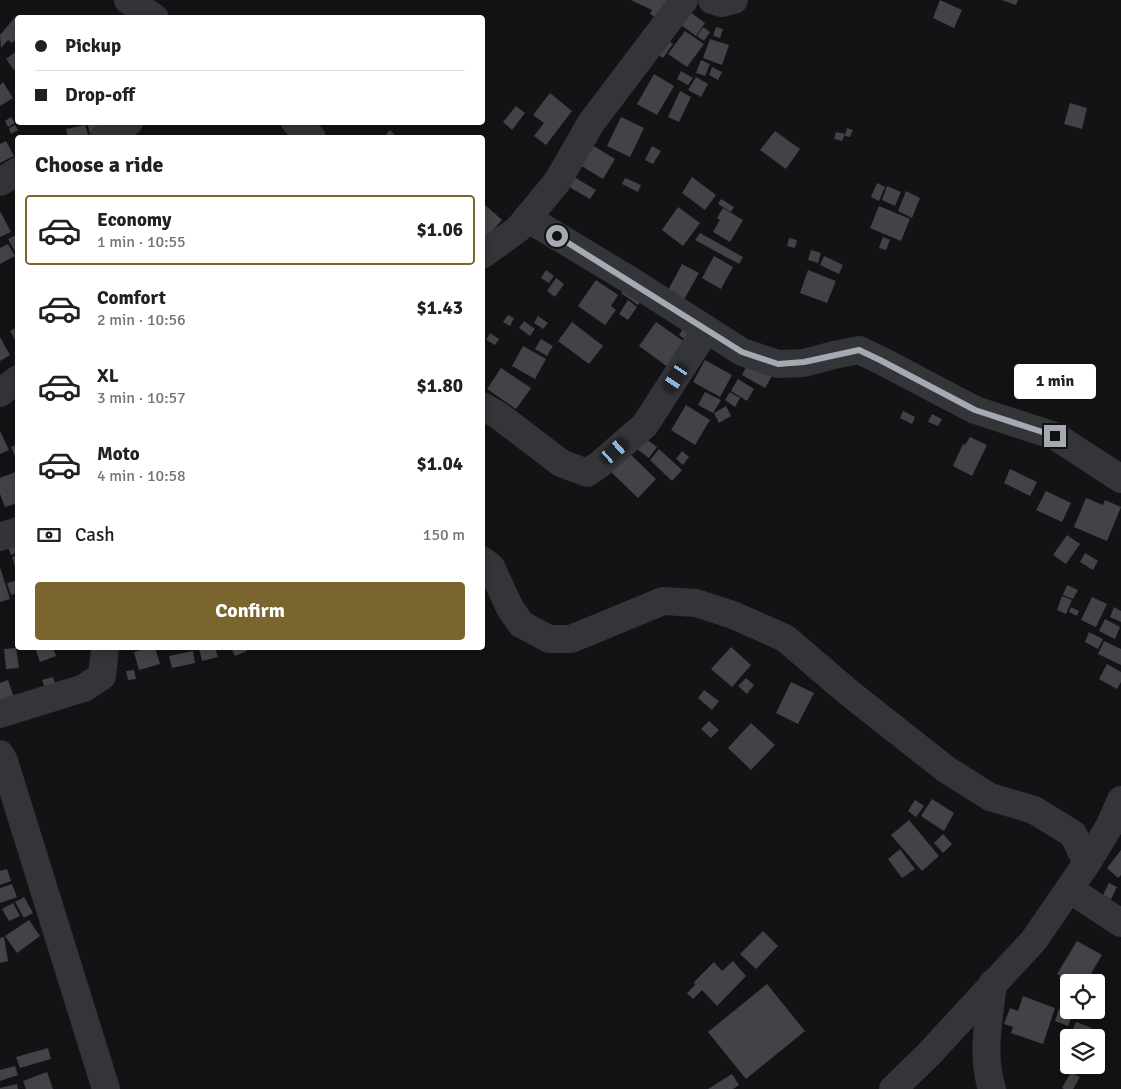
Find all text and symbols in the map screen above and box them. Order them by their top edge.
text: Pickup [65,34,121,58]
text: Drop-off [65,83,135,107]
text: Choose a ride [35,151,163,178]
icon: car [37,208,82,253]
text: Economy [97,208,171,232]
text: $1.06 [417,218,463,242]
route start [546,225,568,247]
text: 1 min · 10:55 [97,232,186,252]
icon: car [37,286,82,331]
text: Comfort [97,286,166,310]
text: $1.43 [417,296,463,320]
text: 2 min · 10:56 [97,310,186,330]
car [661,361,690,395]
icon: car [37,364,82,409]
text: XL [97,364,119,388]
callout: 1 min [1014,364,1096,398]
text: 1 min [1036,371,1074,391]
text: $1.80 [417,374,463,398]
text: 3 min · 10:57 [97,388,186,408]
route end [1044,425,1066,447]
car [598,435,631,467]
icon: car [37,442,82,487]
text: Moto [97,442,140,466]
text: $1.04 [417,452,463,476]
text: 4 min · 10:58 [97,466,186,486]
icon: cash [35,521,63,549]
text: Cash [75,523,115,547]
text: 150 m [423,525,465,545]
button: Confirm [35,582,465,640]
map controls [1060,974,1105,1074]
button: locate [1060,974,1105,1019]
button: layers [1060,1029,1105,1074]

